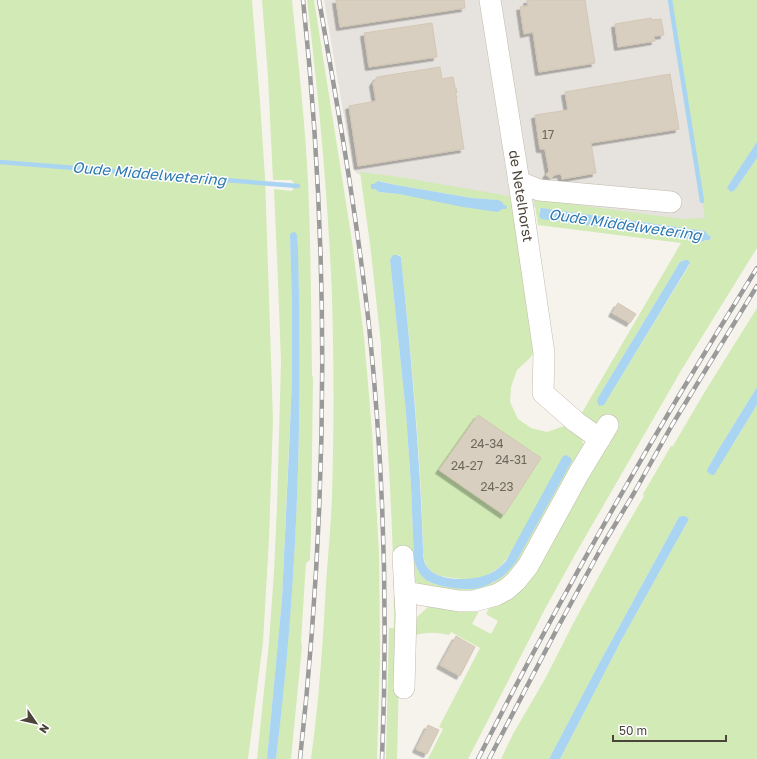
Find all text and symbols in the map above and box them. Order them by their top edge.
house number: 17 [542,127,554,142]
street label: de Netelhorst [506,149,537,243]
water label: Oude Middelwetering [71,157,228,190]
water label: Oude Middelwetering [547,204,705,245]
house number: 24-34 [470,436,504,451]
house number: 24-31 [495,452,527,467]
house number: 24-27 [451,458,483,473]
house number: 24-23 [481,479,513,494]
north arrow [16,703,56,743]
scale bar [613,717,726,743]
text: N [37,722,52,736]
text: 50 m [619,723,647,738]

